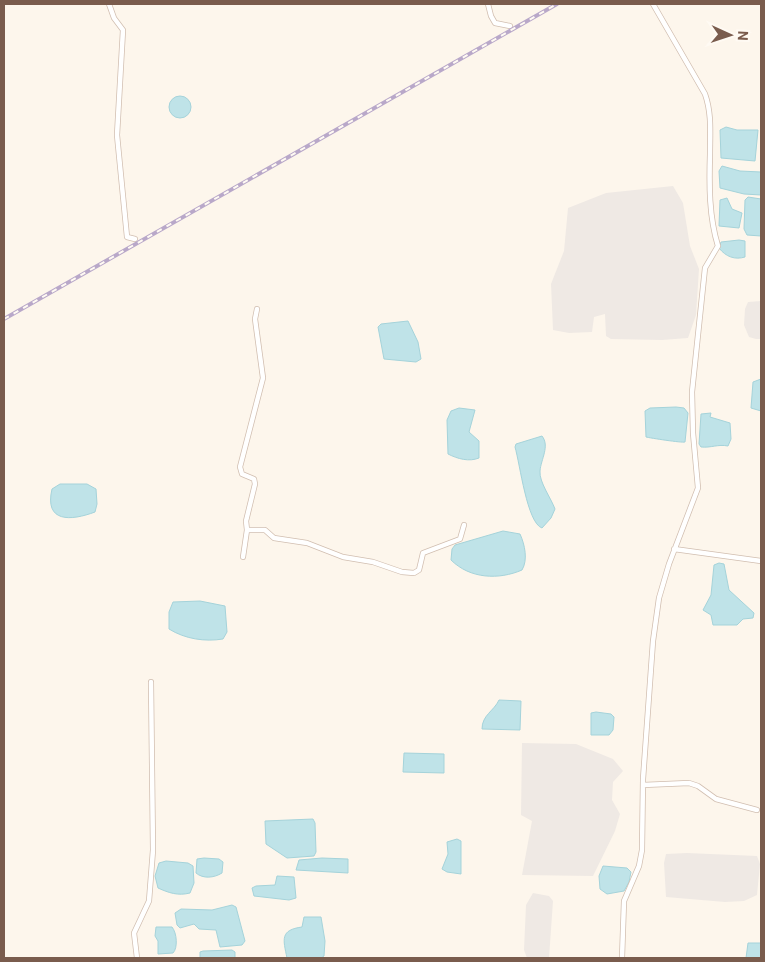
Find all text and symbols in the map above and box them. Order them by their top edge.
north arrow [705,10,755,60]
text: N [735,30,751,41]

